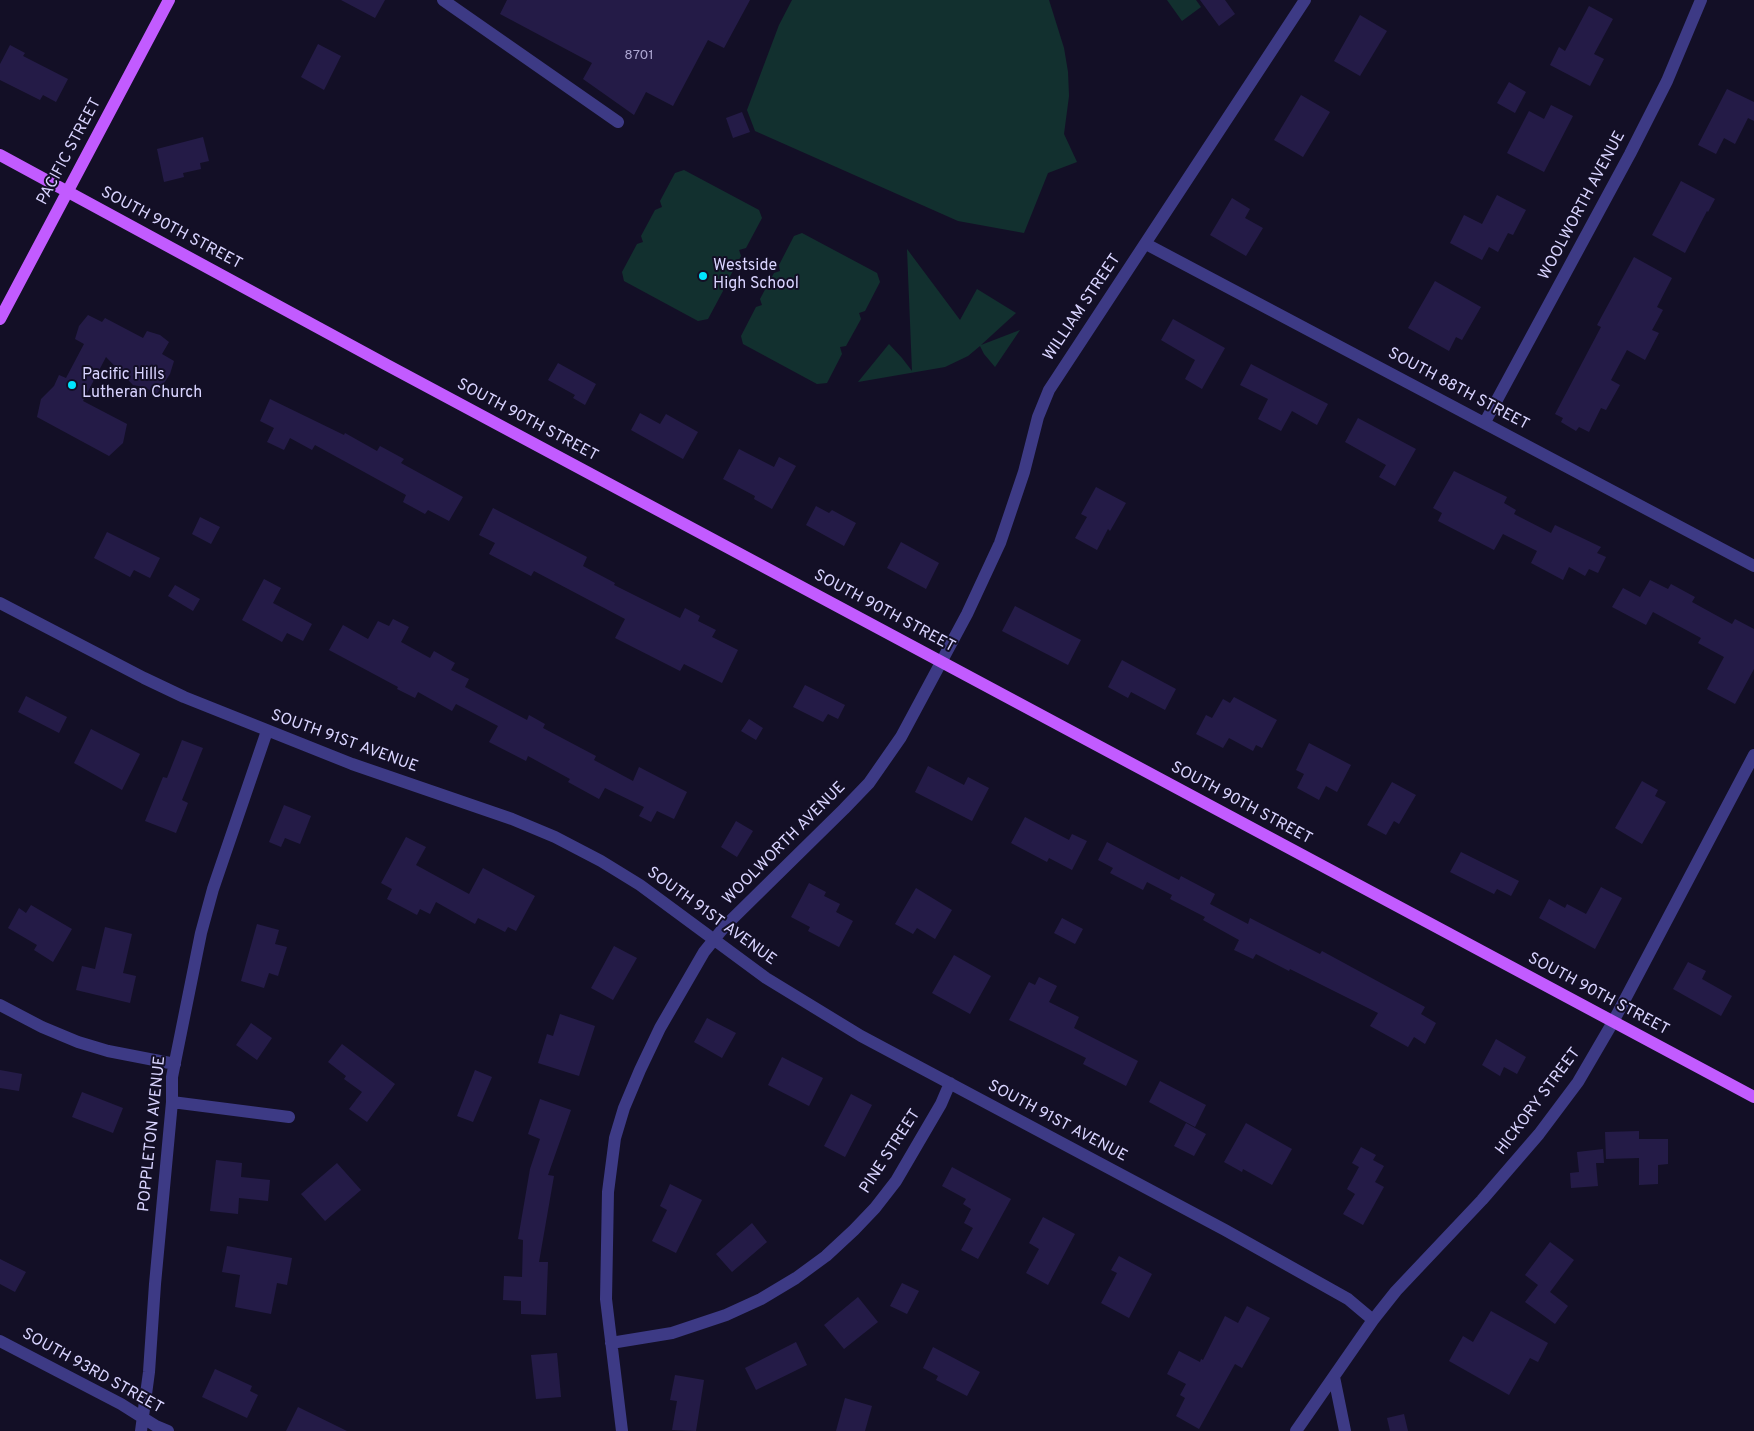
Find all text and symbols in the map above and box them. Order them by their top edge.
house number: 8701 [624,48,654,64]
street label: PACIFIC STREET [34,95,106,209]
street label: WOOLWORTH AVENUE [1536,128,1630,284]
street label: SOUTH 90TH STREET [97,184,245,274]
street label: WILLIAM STREET [1040,251,1126,365]
place label: Westside High School [713,257,799,295]
marker: Westside High School [697,270,709,282]
street label: SOUTH 88TH STREET [1384,345,1532,435]
place label: Pacific Hills Lutheran Church [82,366,202,404]
street label: SOUTH 90TH STREET [453,376,601,466]
marker: Pacific Hills Lutheran Church [66,379,78,391]
street label: SOUTH 90TH STREET [810,567,958,657]
street label: SOUTH 91ST AVENUE [268,706,420,778]
street label: SOUTH 90TH STREET [1167,759,1315,849]
street label: WOOLWORTH AVENUE [720,779,850,909]
street label: SOUTH 91ST AVENUE [643,864,779,970]
street label: SOUTH 90TH STREET [1524,950,1672,1040]
street label: HICKORY STREET [1492,1045,1586,1159]
street label: POPPLETON AVENUE [135,1055,171,1213]
street label: SOUTH 91ST AVENUE [984,1077,1130,1167]
street label: PINE STREET [857,1106,925,1198]
street label: SOUTH 93RD STREET [18,1325,166,1419]

